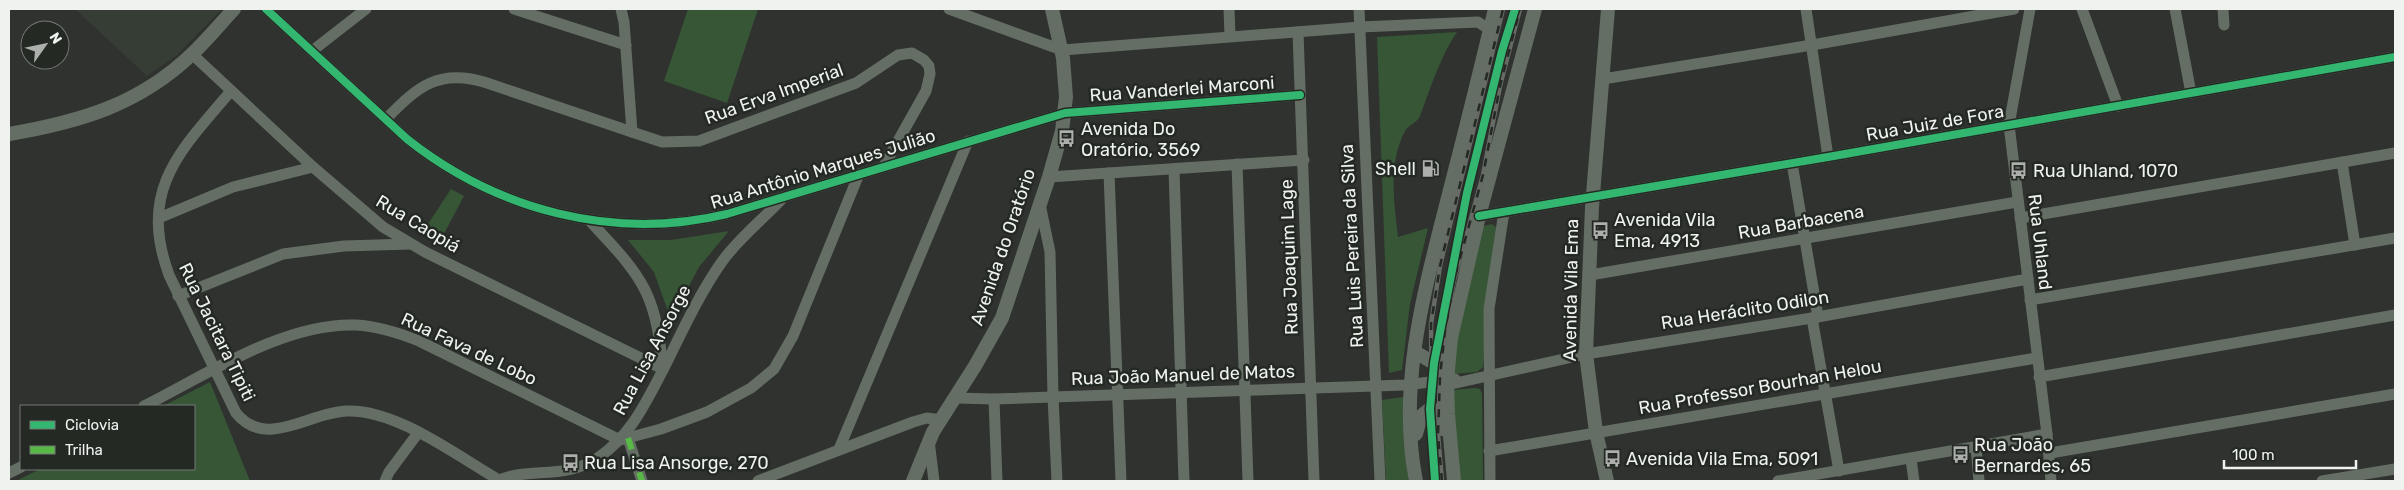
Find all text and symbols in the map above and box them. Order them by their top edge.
north arrow [20,20,70,70]
text: N [46,29,65,47]
street label: Rua Erva Imperial [702,59,846,129]
street label: Rua Vanderlei Marconi [1089,72,1275,106]
street label: Rua Juiz de Fora [1864,100,2006,146]
place label: Avenida Do Oratório, 3569 [1081,118,1200,161]
street label: Rua Antônio Marques Julião [708,124,938,214]
bus stop icon: Avenida Do Oratório, 3569 [1057,129,1077,149]
street label: Rua Luis Pereira da Silva [1336,144,1368,348]
place label: Shell [1375,158,1416,180]
fuel station icon: Shell [1420,159,1440,179]
place label: Rua Uhland, 1070 [2033,160,2178,182]
bus stop icon: Rua Uhland, 1070 [2009,161,2029,181]
street label: Avenida do Oratório [966,166,1040,328]
street label: Rua Joaquim Lage [1275,179,1303,335]
street label: Rua Caopiá [372,190,464,258]
street label: Rua Uhland [2023,193,2057,291]
street label: Rua Barbacena [1736,200,1866,244]
place label: Avenida Vila Ema, 4913 [1614,209,1715,252]
street label: Avenida Vila Ema [1559,218,1583,362]
bus stop icon: Avenida Vila Ema, 4913 [1590,220,1610,240]
street label: Rua Jacitara Tipiti [174,259,260,405]
street label: Rua Lisa Ansorge [608,281,696,419]
street label: Rua Heráclito Odilon [1659,286,1831,334]
street label: Rua Fava de Lobo [398,308,540,390]
street label: Rua Professor Bourhan Helou [1637,355,1883,419]
street label: Rua João Manuel de Matos [1071,360,1295,390]
legend [20,405,195,470]
text: Ciclovia [65,416,119,434]
place label: Rua João Bernardes, 65 [1974,434,2091,477]
scale bar [2224,438,2356,470]
text: Trilha [65,441,103,459]
bus stop icon: Rua João Bernardes, 65 [1950,445,1970,465]
text: 100 m [2232,446,2274,464]
place label: Avenida Vila Ema, 5091 [1626,448,1818,470]
bus stop icon: Avenida Vila Ema, 5091 [1602,449,1622,469]
place label: Rua Lisa Ansorge, 270 [584,452,769,474]
bus stop icon: Rua Lisa Ansorge, 270 [560,453,580,473]

